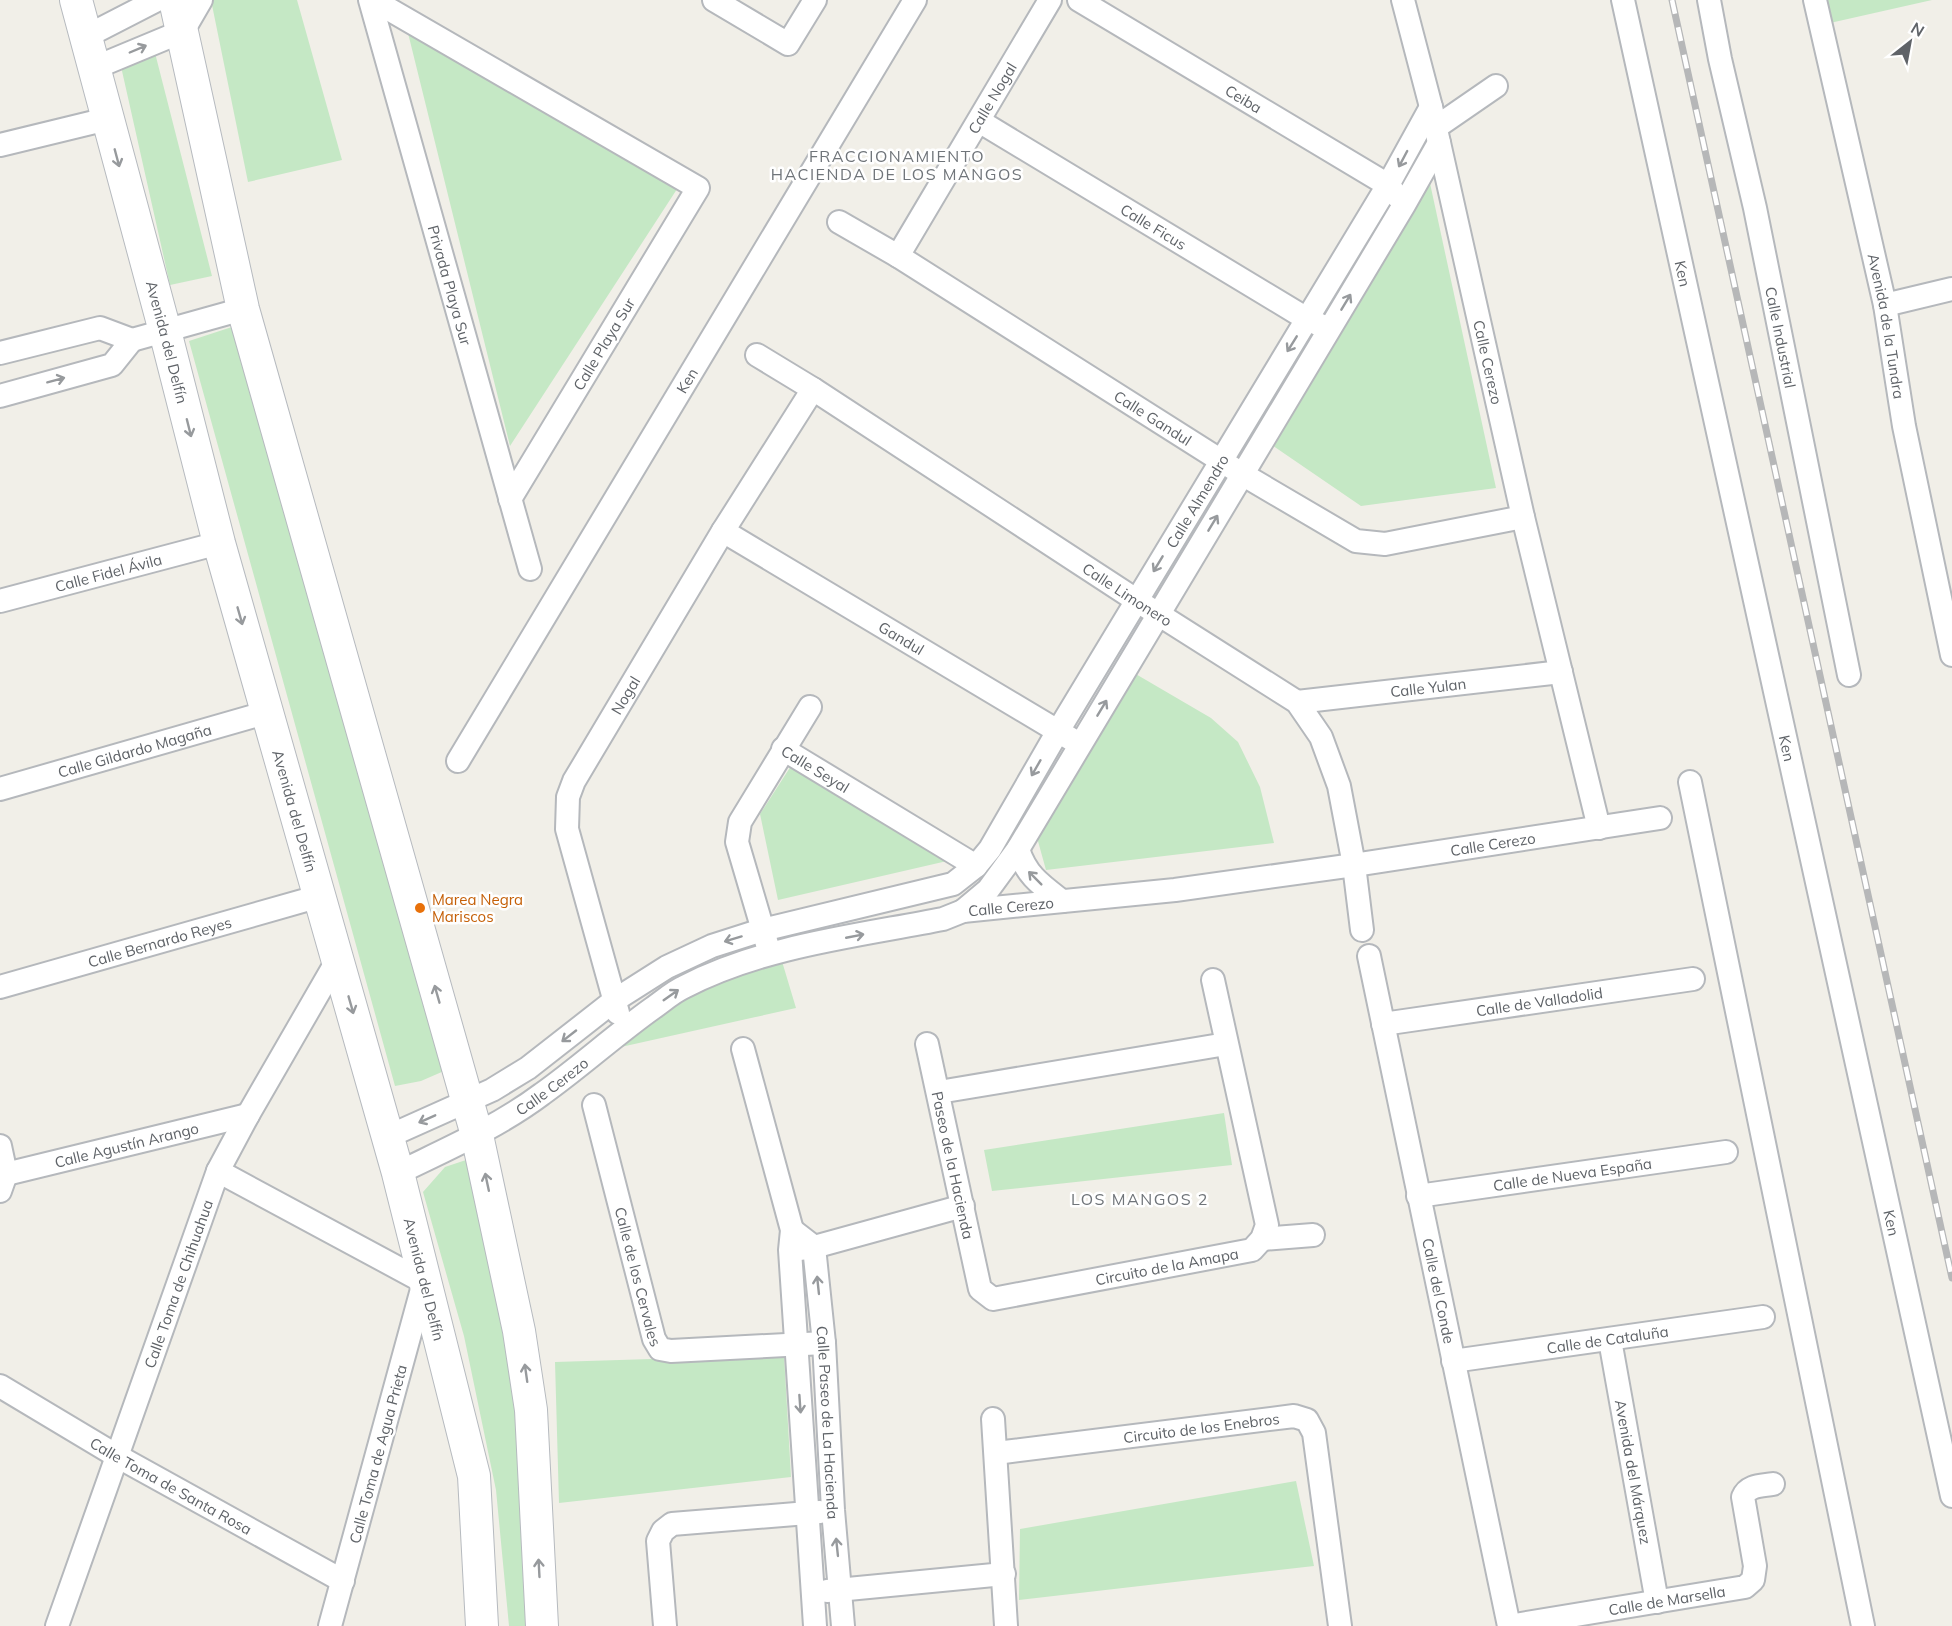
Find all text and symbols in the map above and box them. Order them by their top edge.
north arrow [1880,12,1940,72]
text: N [1907,17,1928,41]
one-way arrow [129,43,147,54]
street label: Calle Nogal [963,59,1020,137]
street label: Ceiba [1222,80,1266,117]
district label: FRACCIONAMIENTO HACIENDA DE LOS MANGOS [771,146,1023,184]
one-way arrow [112,148,124,167]
one-way arrow [1397,149,1408,167]
street label: Calle Ficus [1117,199,1190,254]
street label: Privada Playa Sur [424,223,476,348]
street label: Avenida de la Tundra [1864,252,1909,400]
street label: Ken [1671,259,1695,288]
street label: Avenida del Delfín [142,278,193,405]
street label: Calle Industrial [1762,285,1800,390]
street label: Calle Playa Sur [569,294,639,394]
one-way arrow [1340,294,1352,311]
street label: Calle Cerezo [1470,318,1507,406]
one-way arrow [1285,335,1297,352]
street label: Ken [672,364,702,397]
one-way arrow [46,374,65,386]
street label: Calle Gandul [1111,386,1195,449]
one-way arrow [184,418,196,437]
street label: Calle Almendro [1161,451,1233,551]
one-way arrow [1207,515,1219,532]
street label: Calle Fidel Ávila [53,549,164,596]
one-way arrow [1151,555,1163,572]
street label: Calle Limonero [1079,558,1176,630]
one-way arrow [235,606,246,625]
street label: Gandul [875,617,928,659]
street label: Nogal [606,672,644,718]
street label: Calle Yulan [1389,673,1467,701]
one-way arrow [1096,700,1108,717]
street label: Calle Gildardo Magaña [55,719,214,781]
street label: Ken [1775,733,1800,763]
street label: Calle Seyal [778,741,853,797]
street label: Avenida del Delfín [269,748,321,874]
one-way arrow [1030,759,1042,776]
street label: Calle Cerezo [1449,828,1537,860]
one-way arrow [1028,871,1043,886]
place label: Marea Negra Mariscos [432,890,523,926]
street label: Calle Cerezo [967,893,1055,920]
marker: Marea Negra Mariscos [413,901,427,915]
street label: Calle Bernardo Reyes [86,912,234,971]
one-way arrow [845,930,865,941]
one-way arrow [724,934,743,945]
street label: Calle de Valladolid [1475,983,1604,1020]
one-way arrow [430,985,442,1004]
one-way arrow [662,989,679,1001]
one-way arrow [346,996,357,1015]
one-way arrow [561,1030,577,1043]
street label: Calle Cerezo [512,1053,592,1119]
street label: Paseo de la Hacienda [928,1090,978,1241]
one-way arrow [418,1114,437,1125]
street label: Calle Agustín Arango [52,1118,200,1171]
street label: Calle de Nueva España [1492,1153,1653,1195]
one-way arrow [481,1173,492,1192]
district label: LOS MANGOS 2 [1071,1189,1209,1209]
street label: Calle Toma de Chihuahua [140,1197,217,1371]
street label: Calle de los Cervales [611,1205,666,1350]
street label: Ken [1880,1208,1904,1238]
street label: Avenida del Delfín [400,1216,449,1343]
street label: Calle del Conde [1419,1236,1459,1345]
street label: Circuito de la Amapa [1094,1243,1240,1289]
one-way arrow [812,1276,823,1295]
street label: Calle de Cataluña [1545,1321,1670,1357]
street label: Calle Paseo de La Hacienda [813,1325,843,1520]
street label: Calle Toma de Agua Prieta [345,1362,411,1546]
one-way arrow [520,1364,531,1384]
one-way arrow [795,1393,806,1413]
street label: Avenida del Márquez [1611,1398,1656,1546]
street label: Circuito de los Enebros [1122,1408,1281,1447]
street label: Calle Toma de Santa Rosa [87,1433,255,1538]
one-way arrow [831,1537,842,1557]
one-way arrow [534,1558,545,1578]
street label: Calle de Marsella [1607,1581,1727,1619]

